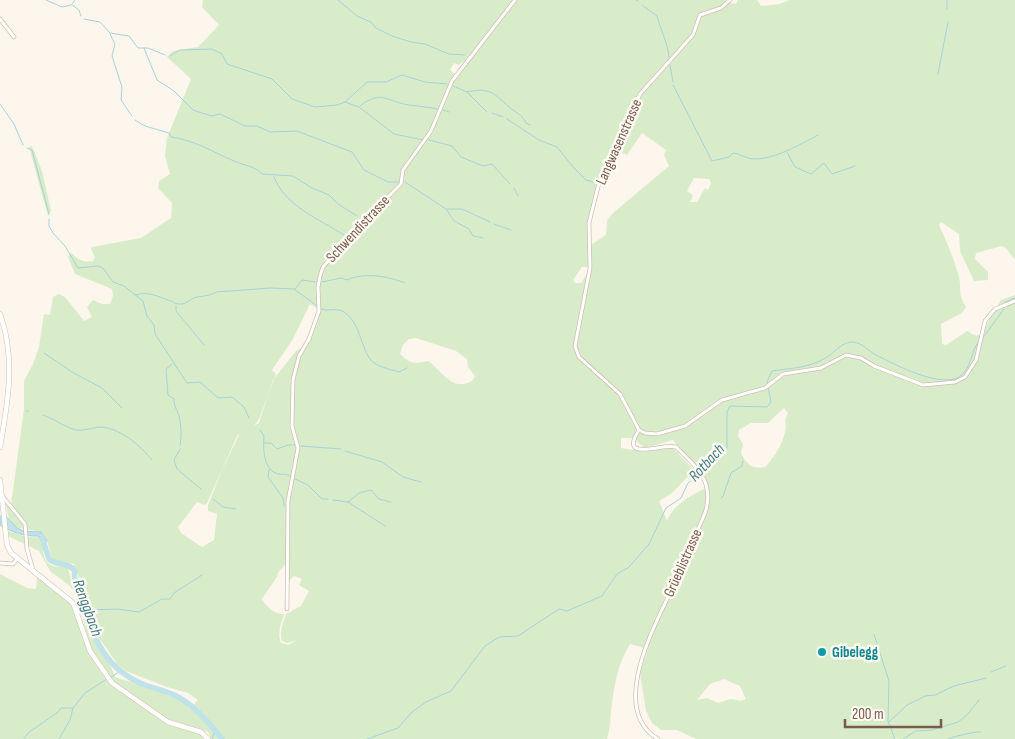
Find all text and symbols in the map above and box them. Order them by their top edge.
street label: Langwasenstrasse [592,96,646,188]
street label: Schwendistrasse [322,191,394,267]
water label: Rotbach [685,440,729,486]
street label: Grüeblistrasse [660,526,706,600]
water label: Renggbach [68,577,106,639]
place label: Gibelegg [832,643,879,662]
marker: Gibelegg [816,646,828,658]
scale bar [845,696,941,728]
text: 200 m [852,705,884,724]

